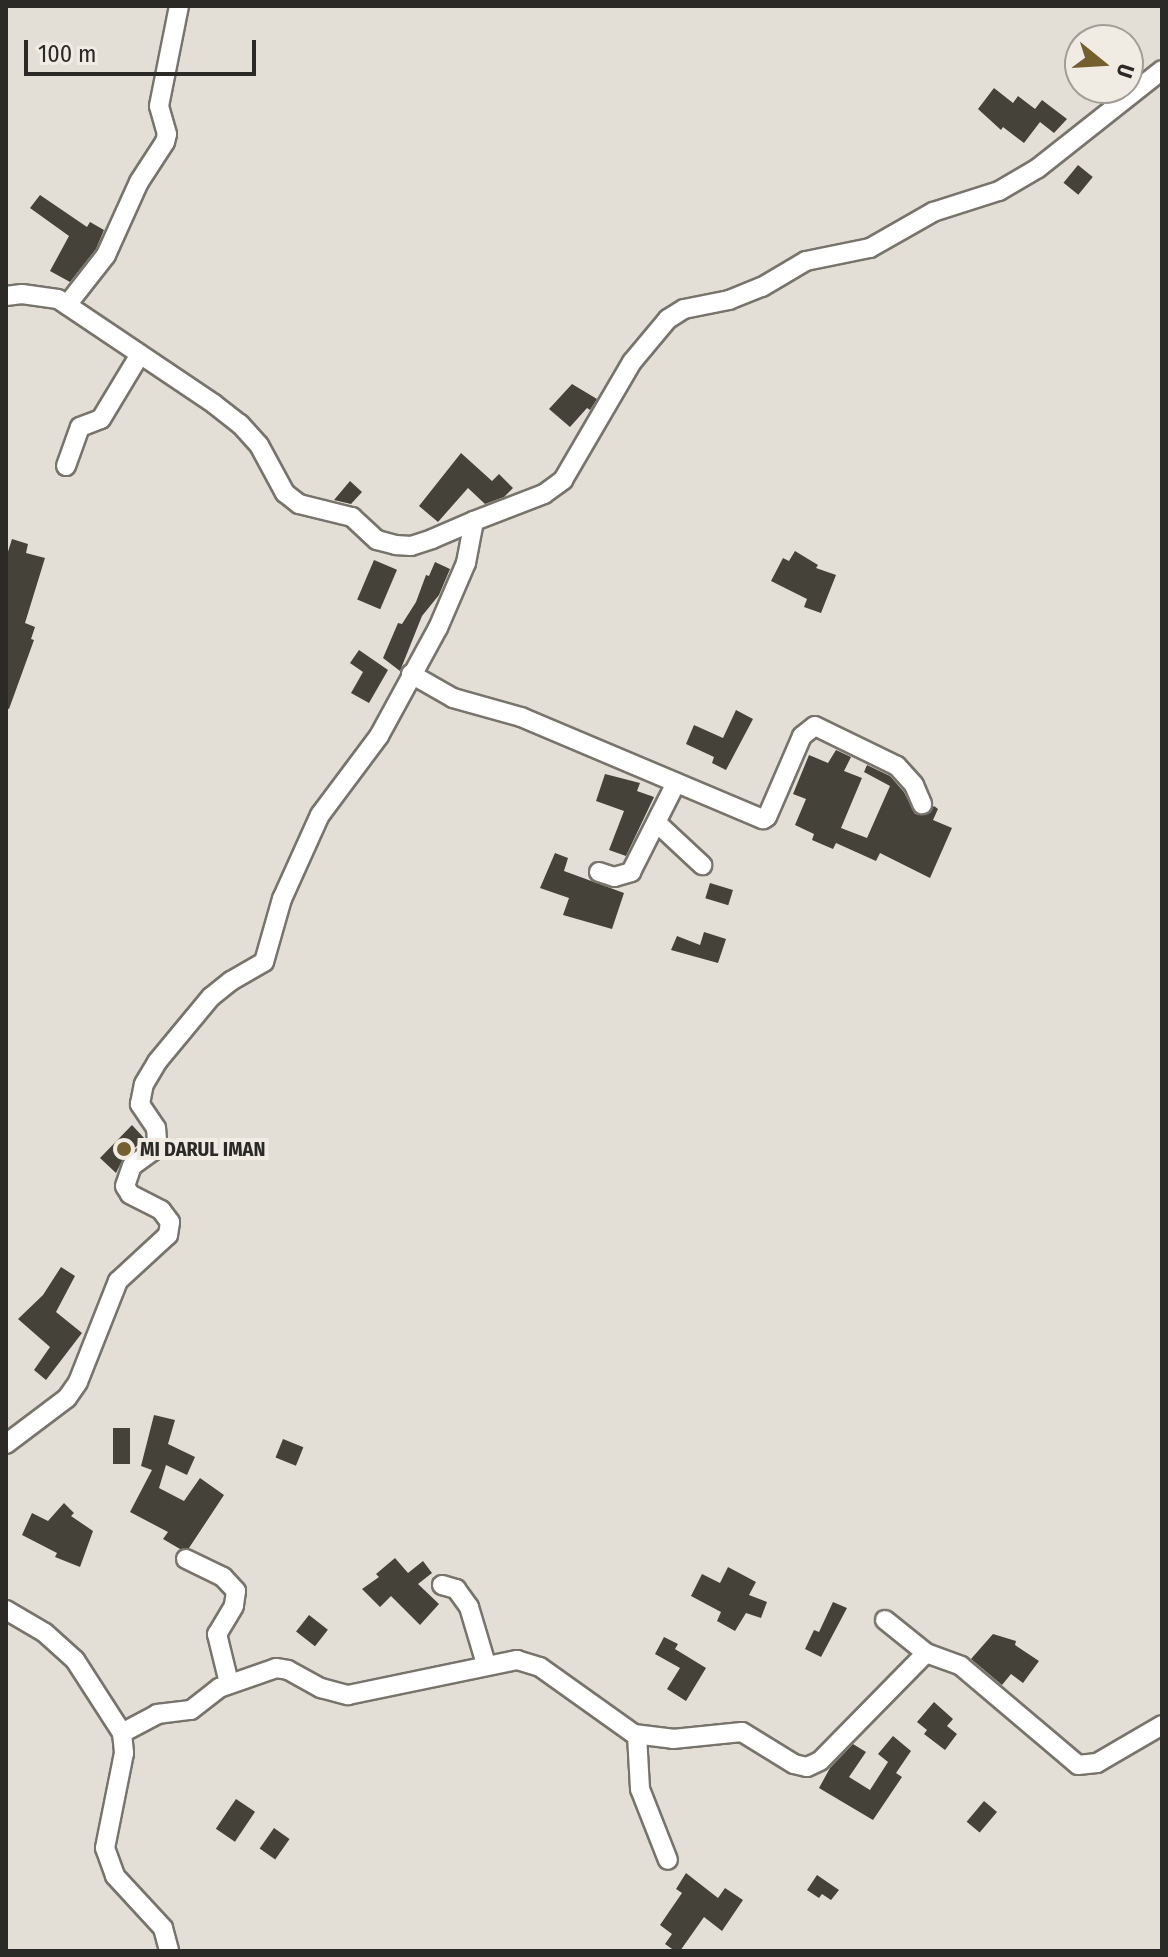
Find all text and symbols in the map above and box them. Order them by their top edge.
scale bar [28,24,260,74]
north arrow [1064,24,1144,104]
text: 100 m [38,40,96,68]
text: U [1111,61,1140,81]
place label: MI DARUL IMAN [140,1137,265,1161]
marker: MI DARUL IMAN [115,1140,133,1158]

